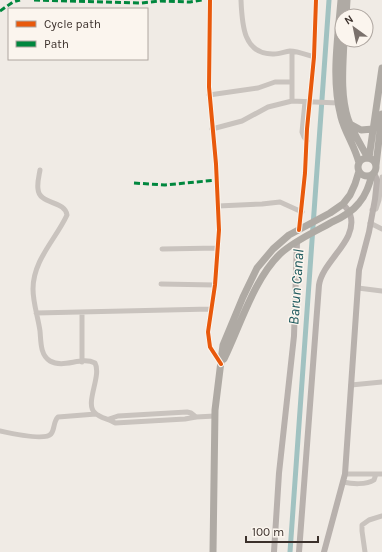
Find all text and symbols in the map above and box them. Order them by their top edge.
legend [8,8,148,60]
north arrow [334,8,374,48]
text: N [342,12,356,28]
text: Cycle path [44,17,101,31]
text: Path [44,37,69,51]
water label: Barun Canal [284,248,308,326]
scale bar [246,518,318,544]
text: 100 m [252,525,284,539]

